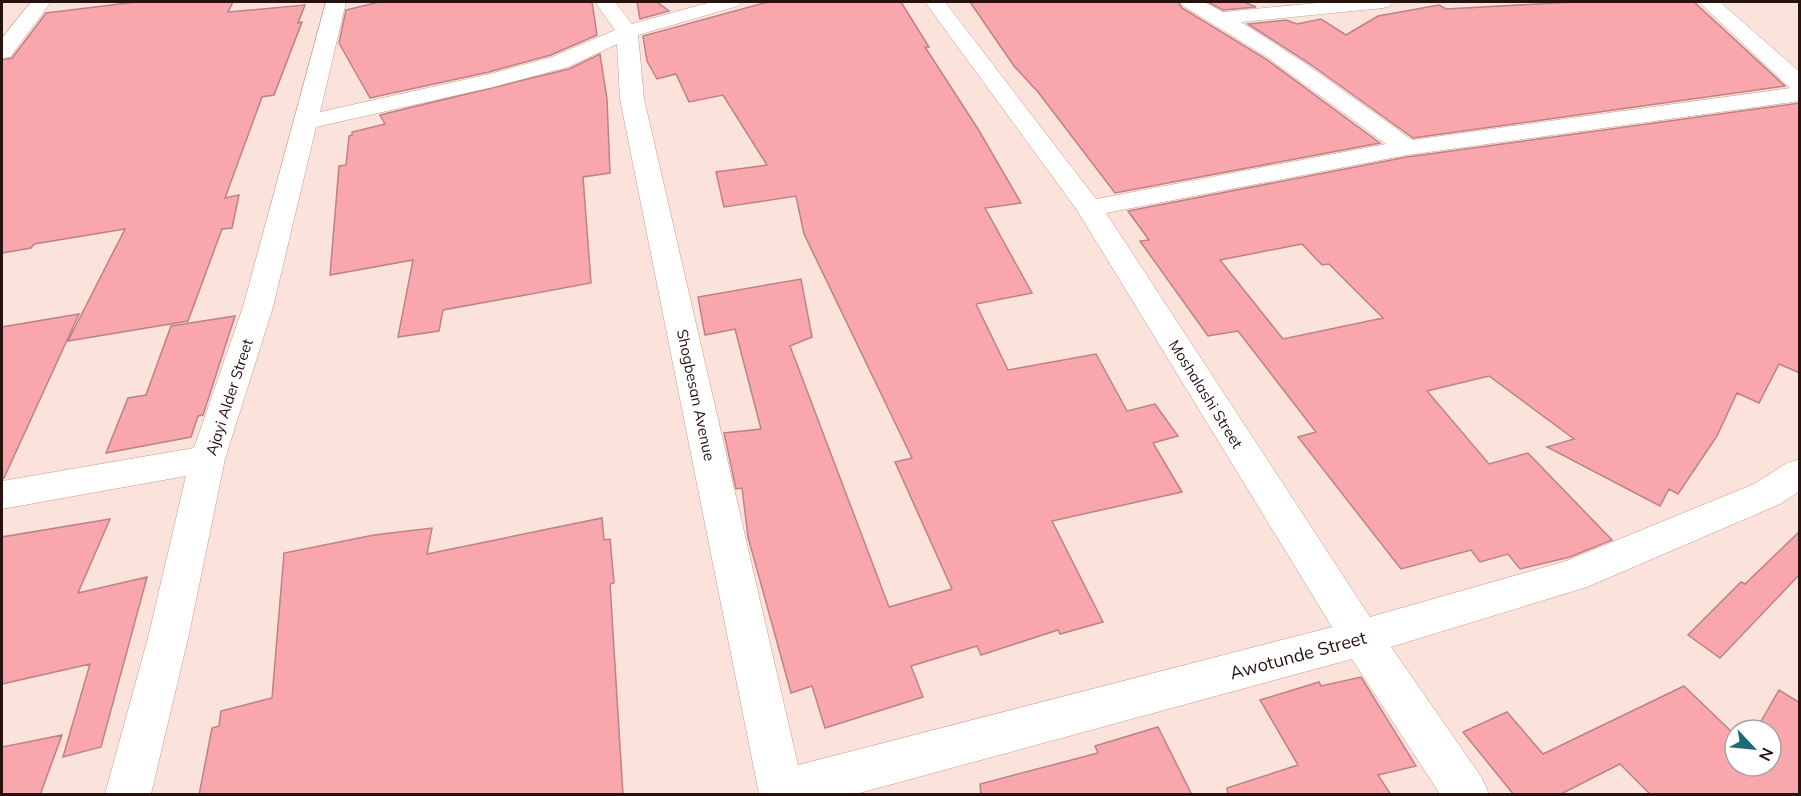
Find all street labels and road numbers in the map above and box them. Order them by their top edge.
street label: Shogbesan Avenue [673,327,719,463]
street label: Ajayi Alder Street [201,336,257,458]
street label: Moshalashi Street [1165,336,1247,452]
street label: Awotunde Street [1227,626,1369,684]

